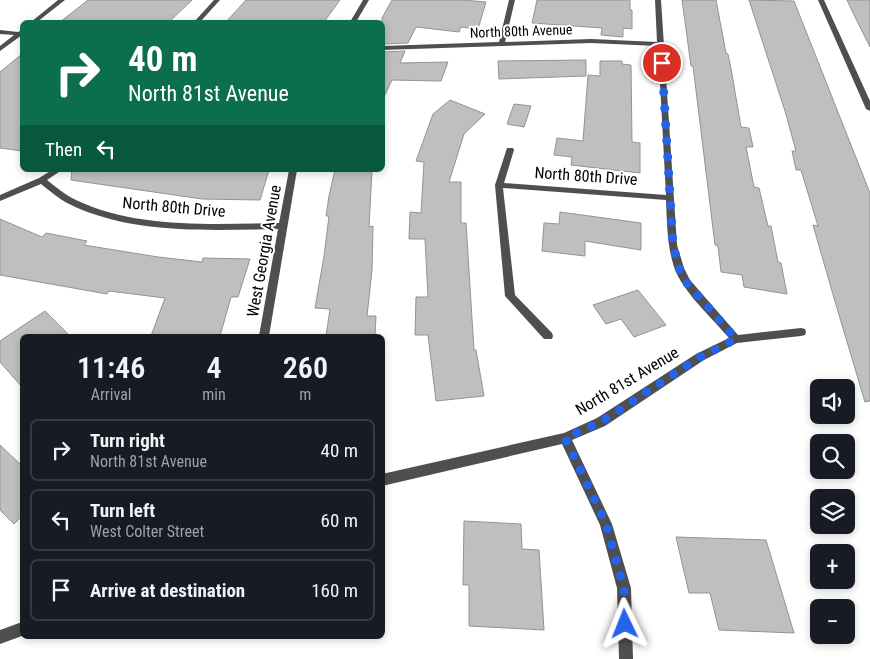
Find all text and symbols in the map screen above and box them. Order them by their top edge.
street label: North 80th Avenue [469,21,573,41]
text: 40 m [128,39,197,80]
icon: right [45,40,110,105]
pin [641,42,683,84]
icon: arrive [648,49,676,77]
text: North 81st Avenue [128,81,289,106]
icon: left [92,135,120,163]
text: Then [45,138,82,161]
street label: North 80th Drive [534,163,638,189]
street label: West Georgia Avenue [243,183,285,319]
street label: North 80th Drive [122,193,226,221]
street label: North 81st Avenue [572,343,682,419]
text: 11:46 [77,350,145,385]
text: 4 [206,350,222,385]
text: 260 [283,350,328,385]
map controls [810,379,855,644]
button: sound [810,379,855,424]
text: Arrival [91,385,131,404]
text: min [202,385,226,404]
text: m [299,385,311,404]
text: Turn right [90,429,165,452]
button: search [810,434,855,479]
icon: right [47,436,75,464]
text: 40 m [321,439,358,462]
text: North 81st Avenue [90,452,207,471]
button: layers [810,489,855,534]
text: Turn left [90,499,155,522]
icon: left [47,506,75,534]
text: 60 m [321,509,358,532]
text: West Colter Street [90,522,204,541]
button: + [810,544,855,589]
icon: arrive [47,576,75,604]
text: Arrive at destination [90,579,245,602]
text: 160 m [311,579,358,602]
position arrow [598,597,650,649]
button: − [810,599,855,644]

